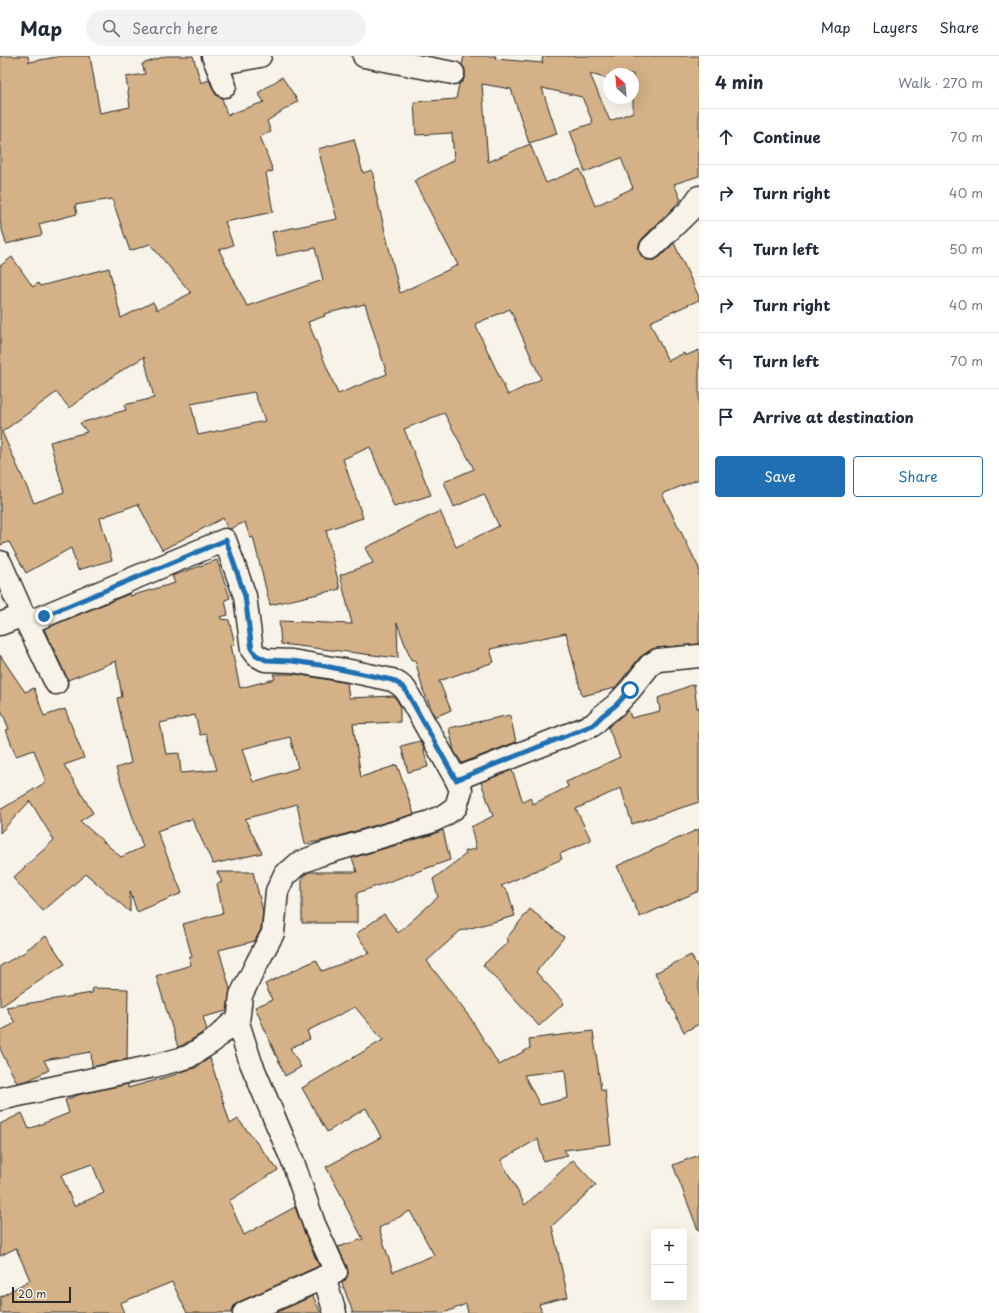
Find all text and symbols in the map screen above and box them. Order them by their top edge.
search box [86,10,366,46]
text: Map [20,14,62,42]
text: Search here [132,16,218,39]
icon: search [100,17,122,39]
text: Map [821,17,851,38]
text: Layers [873,17,918,38]
text: Share [940,17,979,38]
north arrow [603,68,639,104]
text: 4 min [715,69,763,95]
text: Walk · 270 m [898,73,983,92]
text: Continue [753,125,821,148]
icon: ahead [715,126,737,148]
text: 70 m [950,127,983,146]
text: Turn right [753,181,830,204]
icon: right [715,182,737,204]
text: 40 m [949,183,983,202]
text: Turn left [753,237,819,260]
icon: left [715,238,737,260]
text: 50 m [949,239,983,258]
text: Turn right [753,293,830,316]
icon: right [715,294,737,316]
text: 40 m [949,295,983,314]
text: Turn left [753,349,819,372]
icon: left [715,350,737,372]
text: 70 m [950,351,983,370]
text: Arrive at destination [753,405,914,428]
icon: arrive [715,406,737,428]
button: Save [715,456,845,497]
button: Share [853,456,983,497]
route end [35,607,53,625]
route start [621,681,639,699]
map controls [651,1229,687,1301]
button: + [651,1229,687,1265]
button: − [651,1265,687,1301]
scale bar [12,1285,71,1304]
text: 20 m [18,1285,46,1302]

